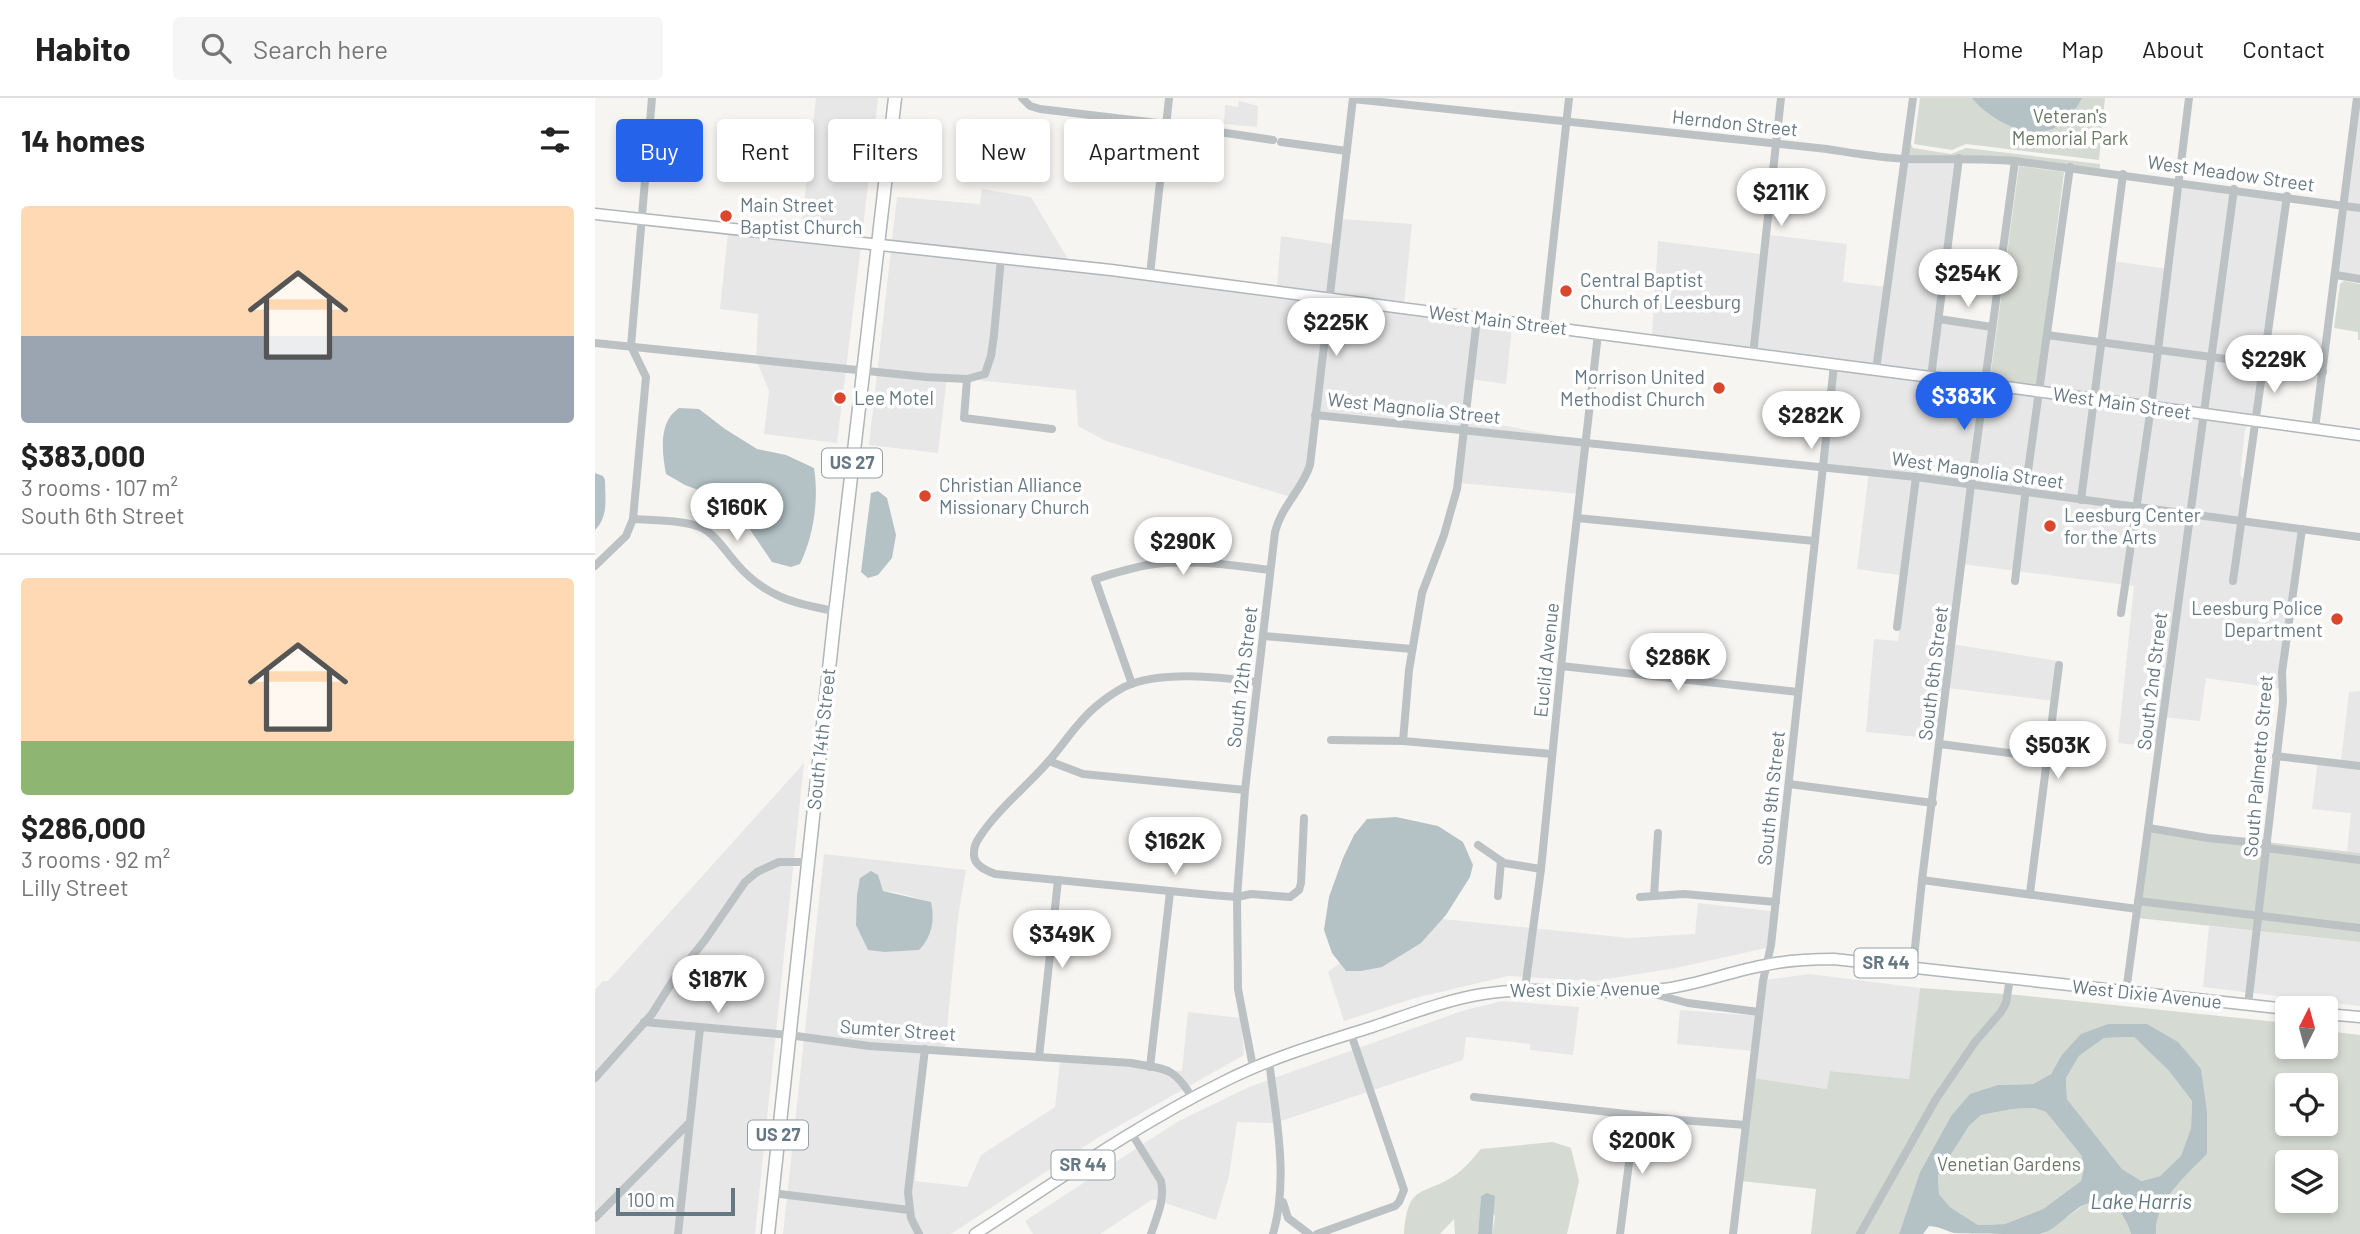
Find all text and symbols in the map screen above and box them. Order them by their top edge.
search box [173,17,663,80]
text: Habito [35,28,131,68]
icon: search [197,29,235,67]
text: Search here [253,33,388,64]
text: Home [1962,34,2023,63]
text: Map [2061,34,2104,63]
text: About [2142,34,2204,63]
text: Contact [2242,34,2325,63]
street label: Herndon Street [1671,104,1799,141]
park label: Veteran's Memorial Park [2012,104,2128,149]
chip: Buy [616,119,703,182]
chip: Rent [717,119,814,182]
chip: Filters [828,119,942,182]
chip: New [956,119,1050,182]
chip: Apartment [1064,119,1224,182]
icon: filters [536,121,574,159]
text: 14 homes [21,122,145,158]
street label: West Meadow Street [2146,149,2316,196]
pin: $211K [1732,169,1830,228]
text: $211K [1753,177,1809,205]
place label: Main Street Baptist Church [740,193,863,238]
marker: Main Street Baptist Church [718,208,734,224]
pin: $254K [1919,250,2017,309]
icon: home [235,252,361,378]
text: $254K [1935,258,2001,286]
place label: Central Baptist Church of Leesburg [1580,268,1741,313]
marker: Central Baptist Church of Leesburg [1558,283,1574,299]
pin: $225K [1287,299,1385,358]
street label: West Main Street [1427,300,1569,339]
text: $225K [1303,307,1369,335]
pin: $229K [2225,336,2323,395]
text: $229K [2241,344,2307,372]
place label: Morrison United Methodist Church [1560,365,1705,410]
pin: $383K [1915,372,2013,432]
marker: Morrison United Methodist Church [1711,380,1727,396]
text: $383K [1932,381,1996,409]
street label: West Main Street [2051,381,2193,424]
place label: Lee Motel [854,386,934,409]
street label: West Magnolia Street [1326,387,1502,428]
marker: Lee Motel [832,390,848,406]
pin: $282K [1762,392,1860,451]
text: $282K [1778,400,1844,428]
text: $383,000 [21,437,145,473]
street label: West Magnolia Street [1890,446,2066,493]
road number: US 27 [822,449,882,478]
text: 3 rooms · 107 m² [21,473,178,501]
place label: Christian Alliance Missionary Church [939,473,1089,518]
pin: $160K [688,484,786,543]
marker: Christian Alliance Missionary Church [917,488,933,504]
text: $160K [706,492,768,520]
text: South 6th Street [21,501,185,529]
place label: Leesburg Center for the Arts [2064,503,2201,548]
pin: $290K [1134,518,1232,577]
marker: Leesburg Center for the Arts [2042,518,2058,534]
text: $290K [1150,526,1216,554]
place label: Leesburg Police Department [2191,596,2323,641]
street label: Euclid Avenue [1528,601,1563,719]
street label: South 6th Street [1913,604,1952,741]
street label: South 12th Street [1221,605,1262,749]
street label: South 2nd Street [2132,611,2171,751]
marker: Leesburg Police Department [2329,611,2345,627]
icon: home [235,624,361,750]
pin: $286K [1629,634,1727,693]
text: $286K [1645,642,1711,670]
street label: South 14th Street [802,667,839,811]
street label: South Palmetto Street [2238,674,2277,858]
pin: $503K [2009,722,2107,781]
street label: South 9th Street [1752,729,1789,866]
text: $503K [2025,730,2091,758]
text: $286,000 [21,809,146,845]
pin: $162K [1126,818,1224,877]
text: $162K [1145,826,1205,854]
text: 3 rooms · 92 m² [21,845,170,873]
text: Lilly Street [21,873,129,901]
pin: $349K [1013,910,1111,970]
text: $349K [1029,919,1095,947]
road number: SR 44 [1855,948,1917,978]
pin: $187K [669,956,767,1015]
text: $187K [688,964,748,992]
street label: West Dixie Avenue [2071,974,2223,1013]
street label: West Dixie Avenue [1510,976,1660,1001]
north arrow [2275,996,2338,1059]
map controls [2275,996,2338,1213]
street label: Sumter Street [839,1014,957,1045]
button: locate [2275,1073,2338,1136]
pin: $200K [1593,1116,1691,1176]
road number: US 27 [748,1120,808,1150]
text: $200K [1609,1125,1675,1153]
road number: SR 44 [1051,1150,1115,1180]
button: layers [2275,1150,2338,1213]
park label: Venetian Gardens [1937,1152,2081,1175]
scale bar [616,1185,735,1217]
text: 100 m [627,1188,675,1211]
water label: Lake Harris [2090,1188,2192,1213]

